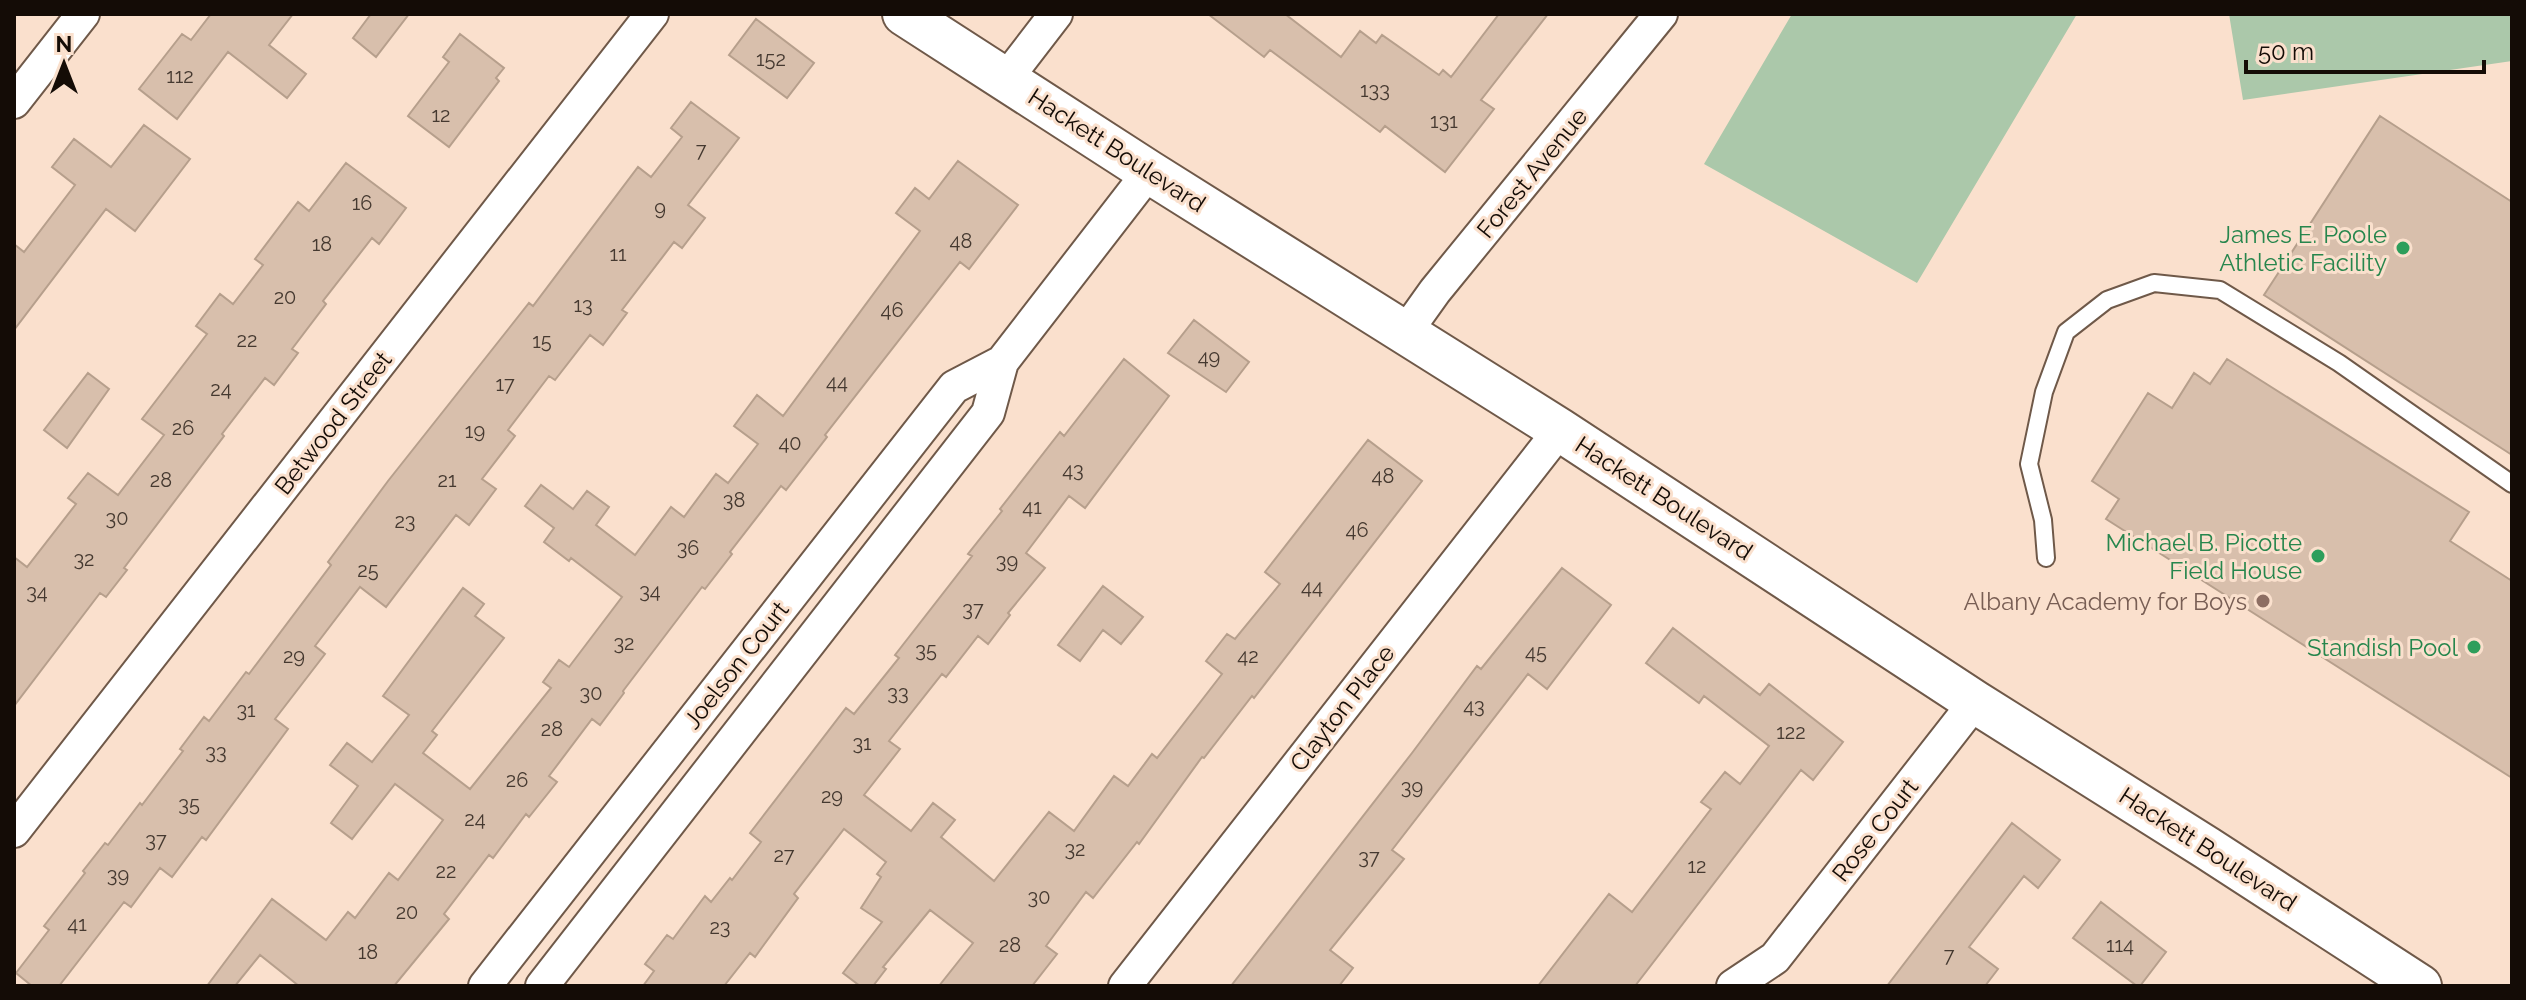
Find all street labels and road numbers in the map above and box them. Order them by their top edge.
street label: Hackett Boulevard [1023,82,1211,218]
street label: Forest Avenue [1471,102,1593,244]
street label: Betwood Street [268,346,398,500]
street label: Hackett Boulevard [1570,430,1758,566]
street label: Joelson Court [677,596,795,734]
street label: Clayton Place [1284,639,1400,777]
street label: Rose Court [1826,773,1924,887]
street label: Hackett Boulevard [2114,781,2302,917]

